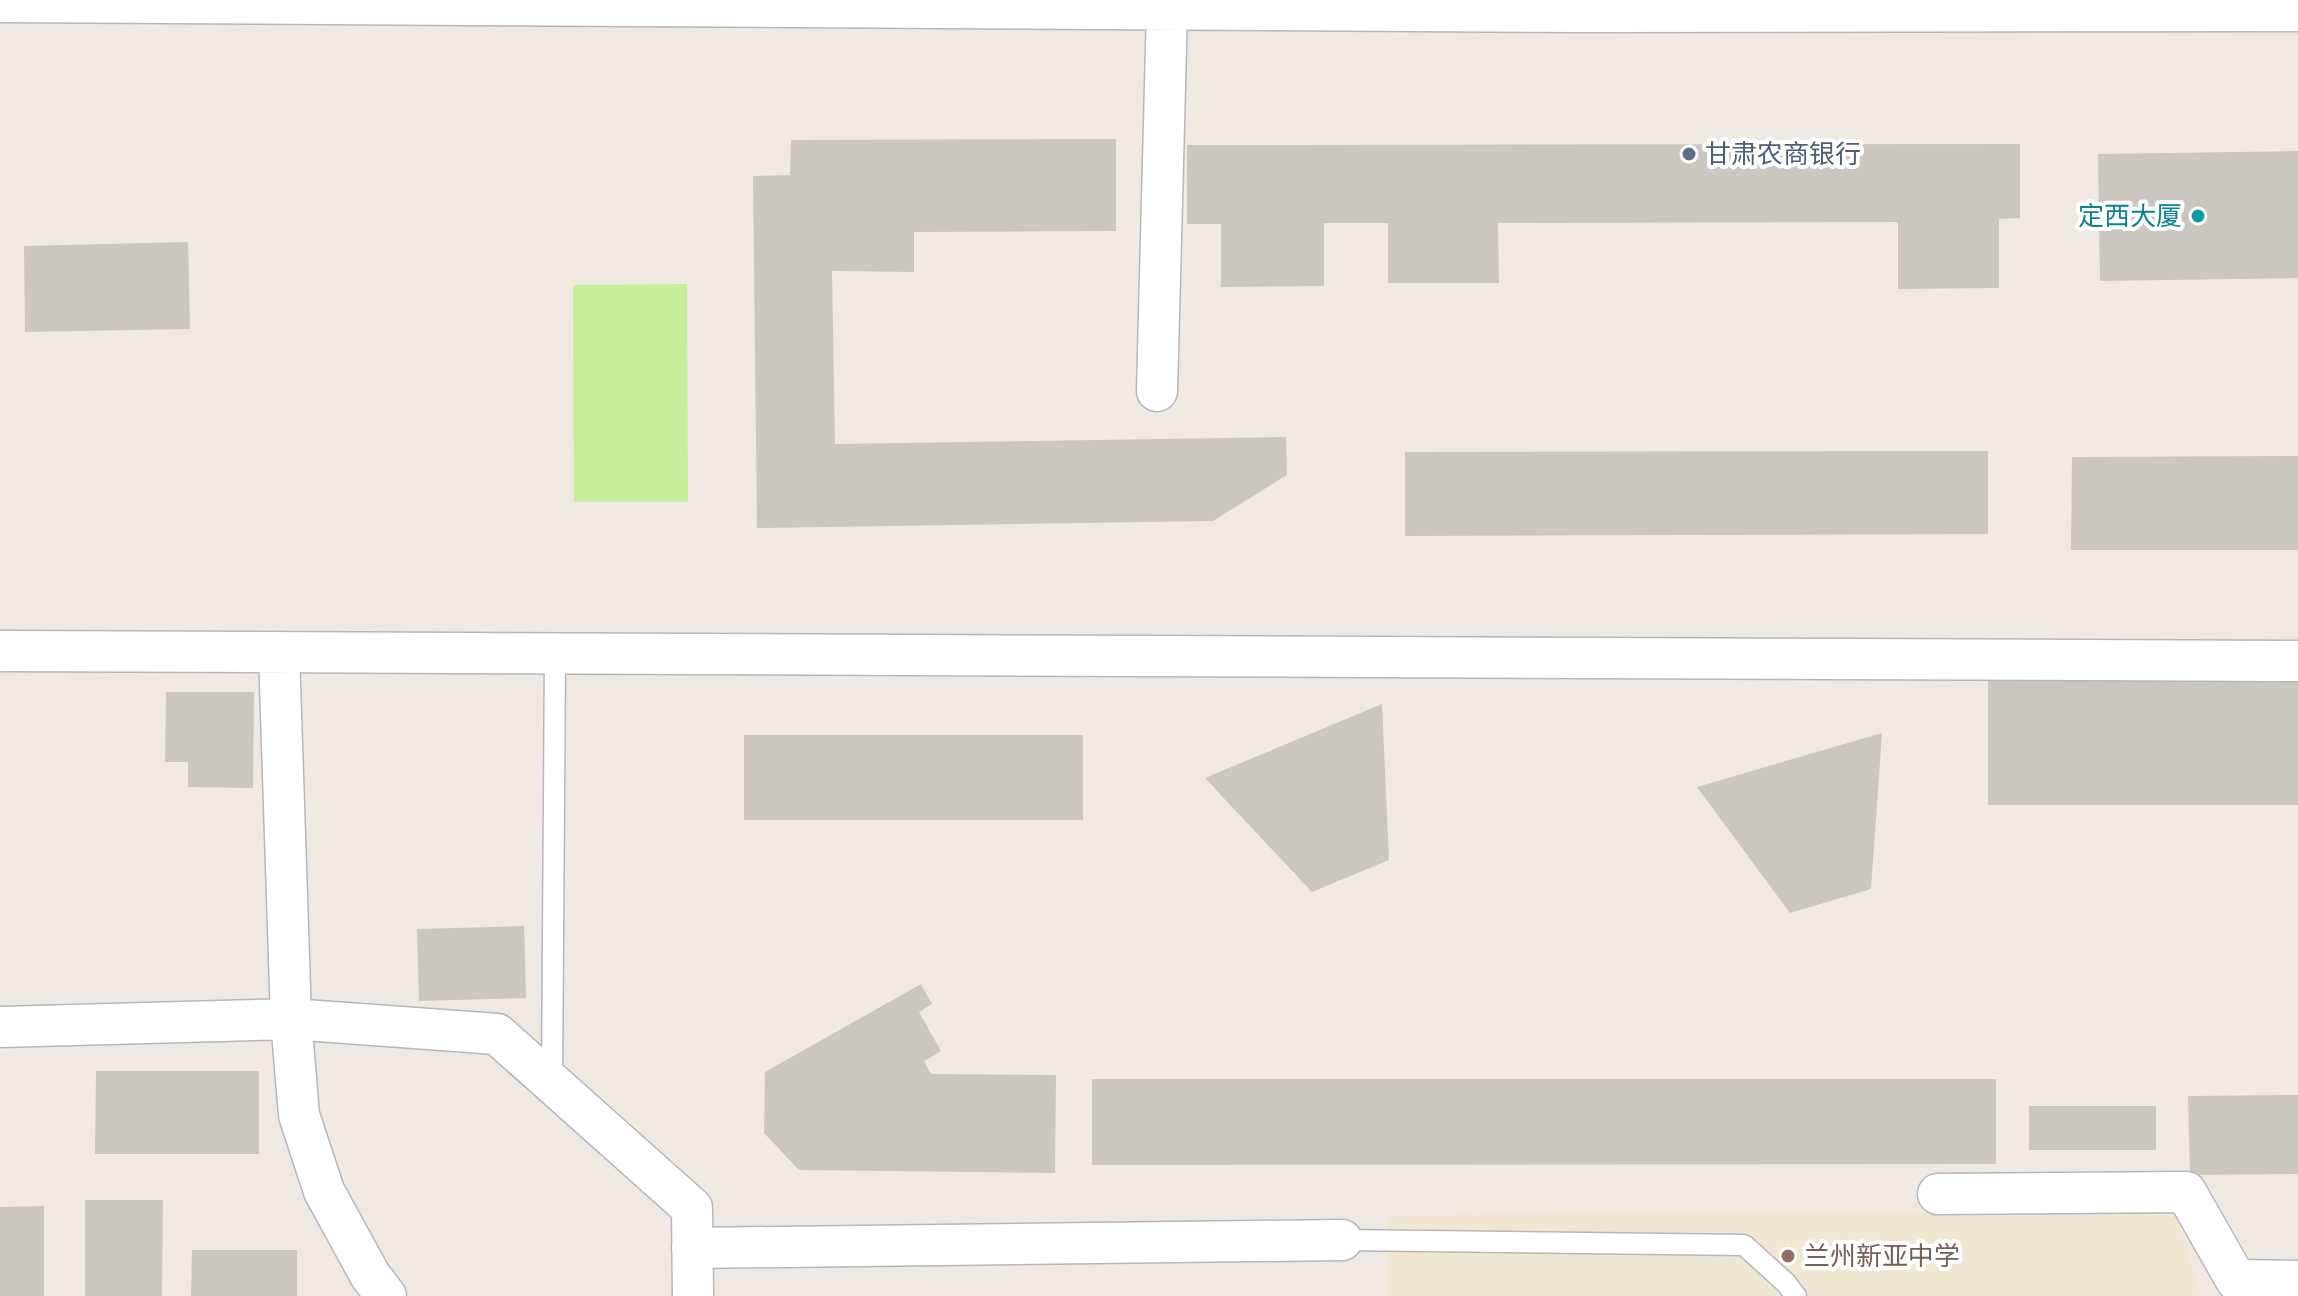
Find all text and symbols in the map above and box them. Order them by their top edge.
place label: 甘肃农商银行 [1705,137,1861,171]
marker: 甘肃农商银行 [1680,145,1698,163]
place label: 定西大厦 [2078,199,2182,233]
marker: 定西大厦 [2189,207,2207,225]
place label: 兰州新亚中学 [1804,1239,1960,1273]
marker: 兰州新亚中学 [1779,1247,1797,1265]

